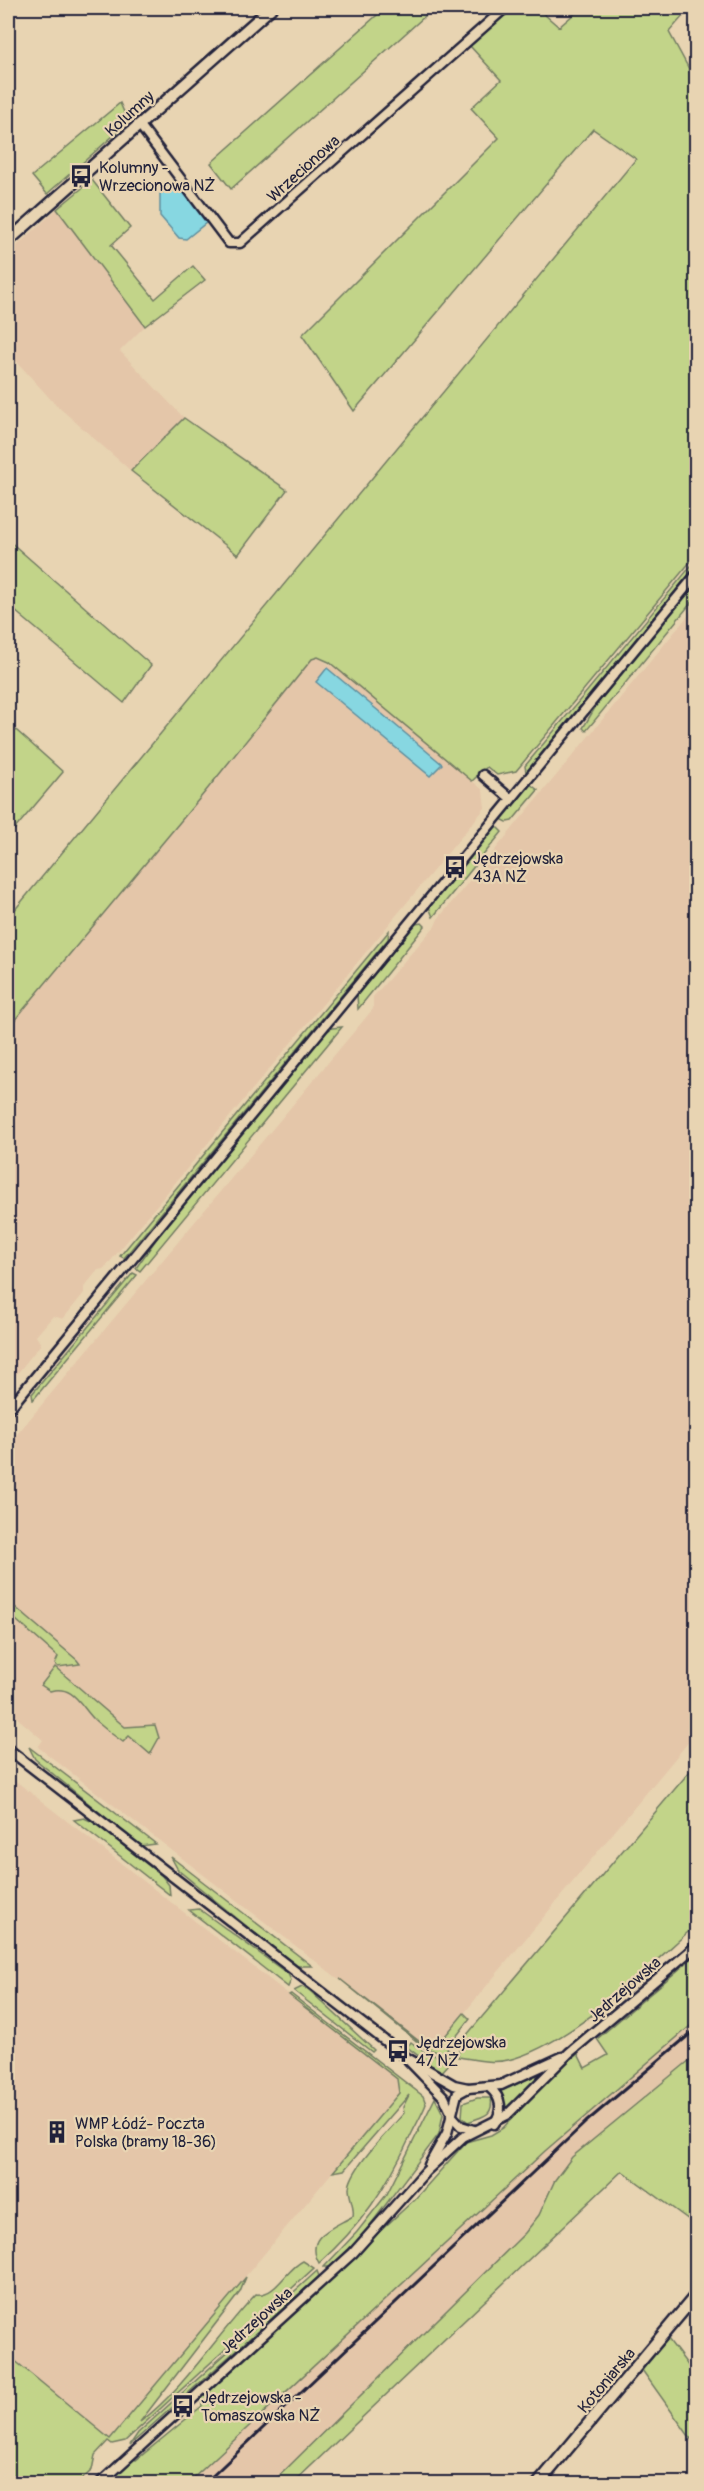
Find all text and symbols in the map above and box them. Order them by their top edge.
street label: Kolumny [101,86,159,141]
street label: Wrzecionowa [263,131,344,207]
place label: Kolumny - Wrzecionowa NŻ [99,158,216,196]
bus stop icon: Kolumny - Wrzecionowa NŻ [68,163,94,189]
place label: Jędrzejowska 43A NŻ [473,849,563,887]
bus stop icon: Jędrzejowska 43A NŻ [442,854,468,880]
street label: Jędrzejowska [584,1953,665,2027]
place label: Jędrzejowska 47 NŻ [416,2033,506,2071]
bus stop icon: Jędrzejowska 47 NŻ [385,2038,411,2064]
place label: WMP Łódź- Poczta Polska (bramy 18-36) [75,2114,217,2152]
building icon: WMP Łódź- Poczta Polska (bramy 18-36) [44,2119,70,2145]
street label: Jędrzejowska [216,2283,297,2358]
street label: Kotoniarska [574,2344,640,2418]
place label: Jędrzejowska - Tomaszowska NŻ [201,2388,321,2426]
bus stop icon: Jędrzejowska - Tomaszowska NŻ [170,2393,196,2419]

